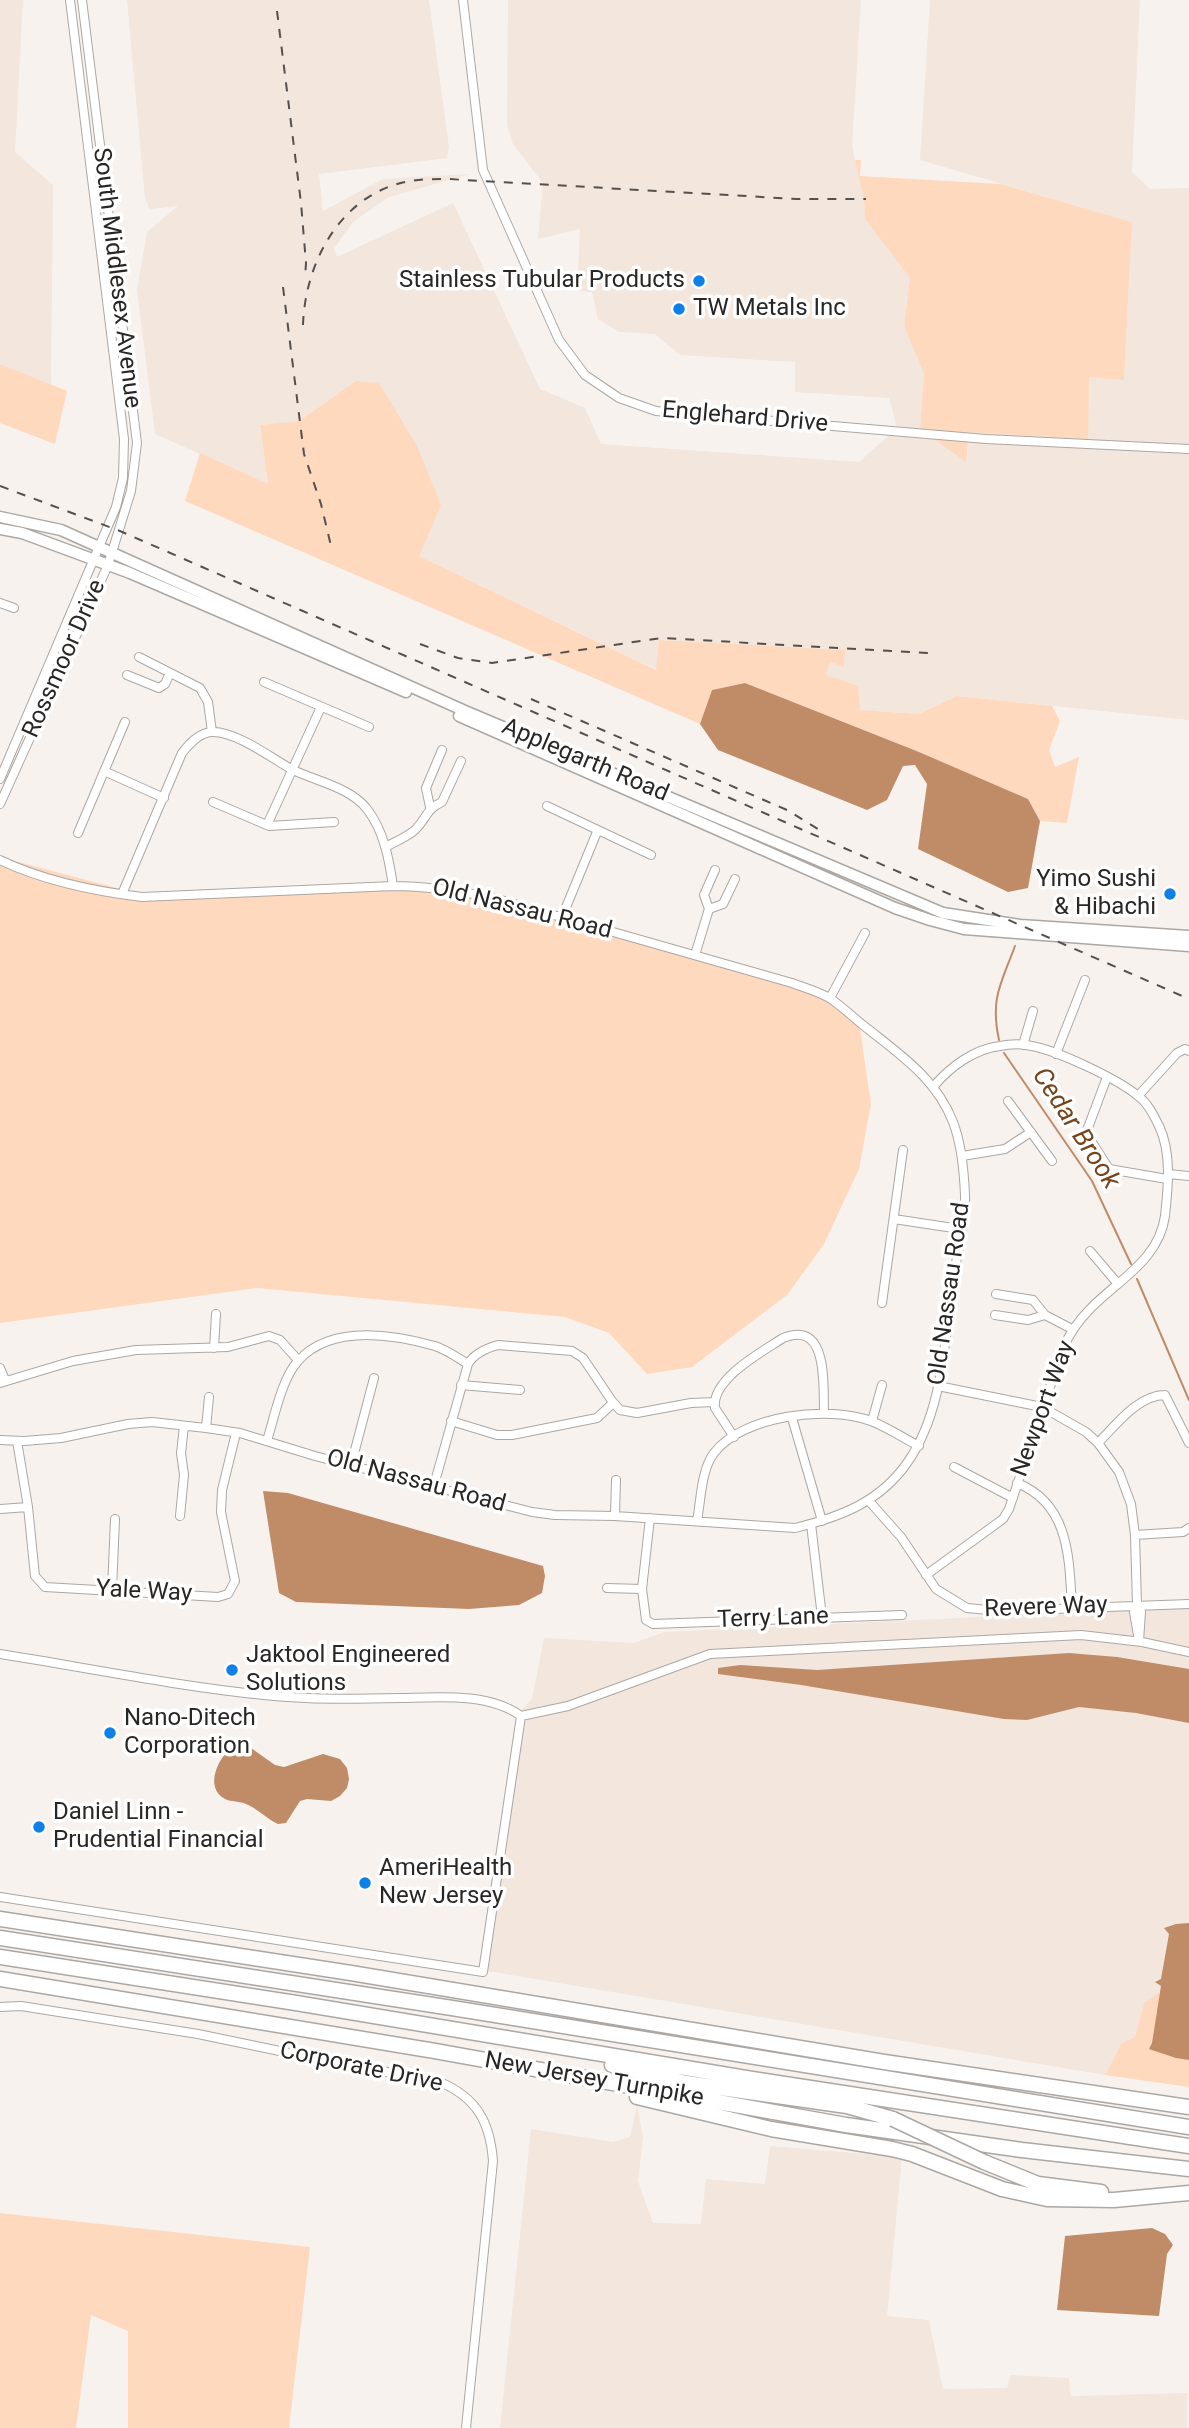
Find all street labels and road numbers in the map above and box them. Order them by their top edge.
street label: South Middlesex Avenue [86,146,146,410]
street label: Englehard Drive [661,396,829,440]
street label: Rossmoor Drive [17,576,113,742]
street label: Applegarth Road [497,713,673,809]
street label: Old Nassau Road [429,874,615,946]
street label: Old Nassau Road [923,1201,977,1387]
street label: Newport Way [1006,1337,1082,1481]
street label: Old Nassau Road [323,1444,509,1520]
street label: Yale Way [95,1575,193,1609]
street label: Revere Way [984,1591,1108,1625]
street label: Terry Lane [717,1603,829,1635]
street label: Corporate Drive [277,2037,445,2099]
street label: New Jersey Turnpike [482,2047,706,2113]

